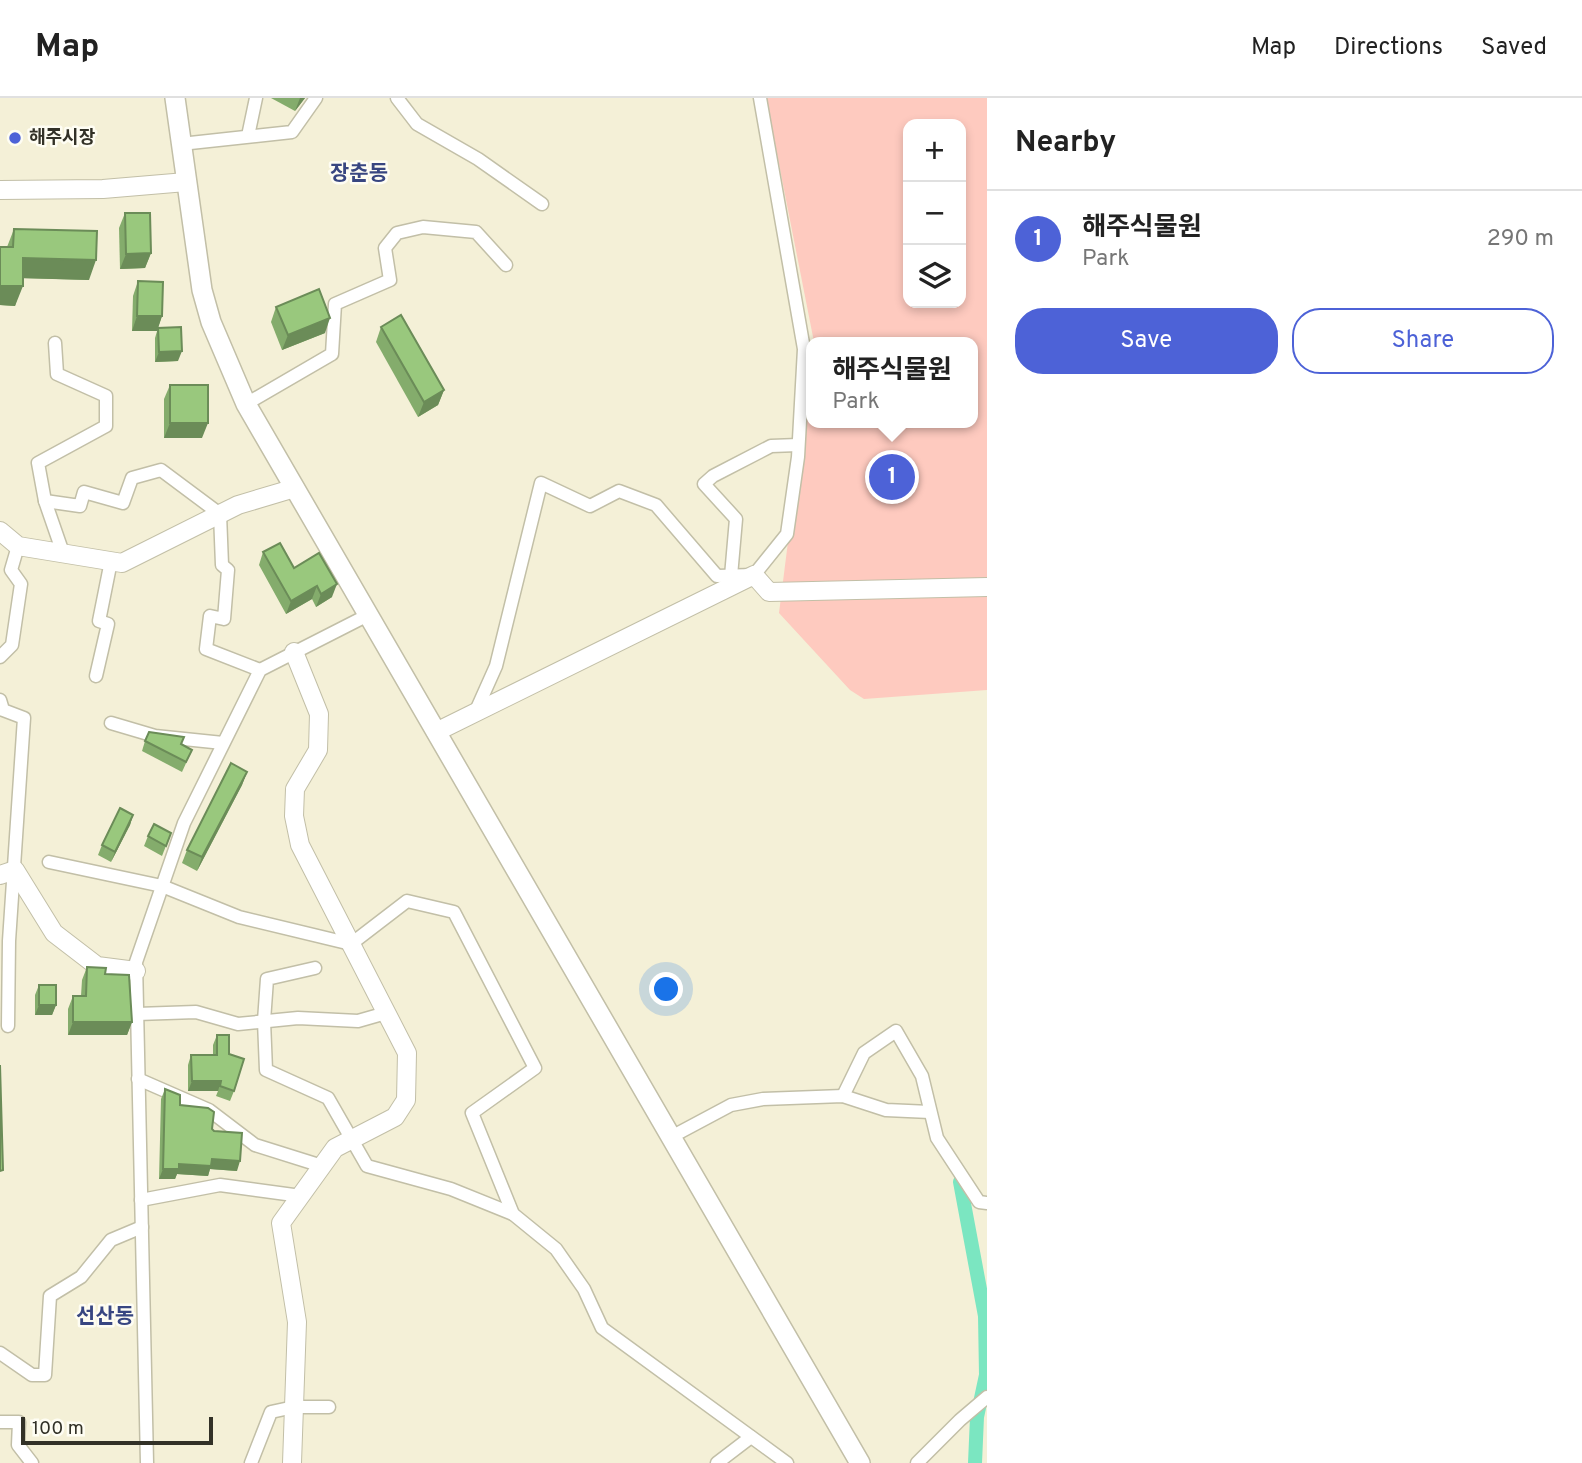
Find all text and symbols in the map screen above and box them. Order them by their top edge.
text: Map [35,27,99,69]
text: Map [1251,33,1296,63]
text: Directions [1334,33,1443,63]
text: Saved [1481,33,1547,63]
map controls [903,119,966,308]
button: + [903,119,966,182]
text: Nearby [1015,125,1116,162]
place label: 해주시장 [29,127,96,150]
marker: 해주시장 [7,130,23,146]
district label: 장춘동 [330,161,388,188]
button: − [903,182,966,245]
text: 해주식물원 [1082,212,1202,245]
text: 1 [1033,225,1043,254]
text: 290 m [1487,225,1554,254]
button: layers [903,245,966,308]
text: Park [1082,245,1129,274]
button: Save [1015,308,1278,374]
button: Share [1292,308,1554,374]
popup [806,337,978,428]
text: 해주식물원 [832,355,952,388]
text: Park [832,388,880,417]
pin: 1 [869,451,915,503]
your location [649,972,683,1006]
district label: 선산동 [76,1304,134,1331]
scale bar [21,1414,214,1446]
text: 100 m [32,1417,84,1441]

